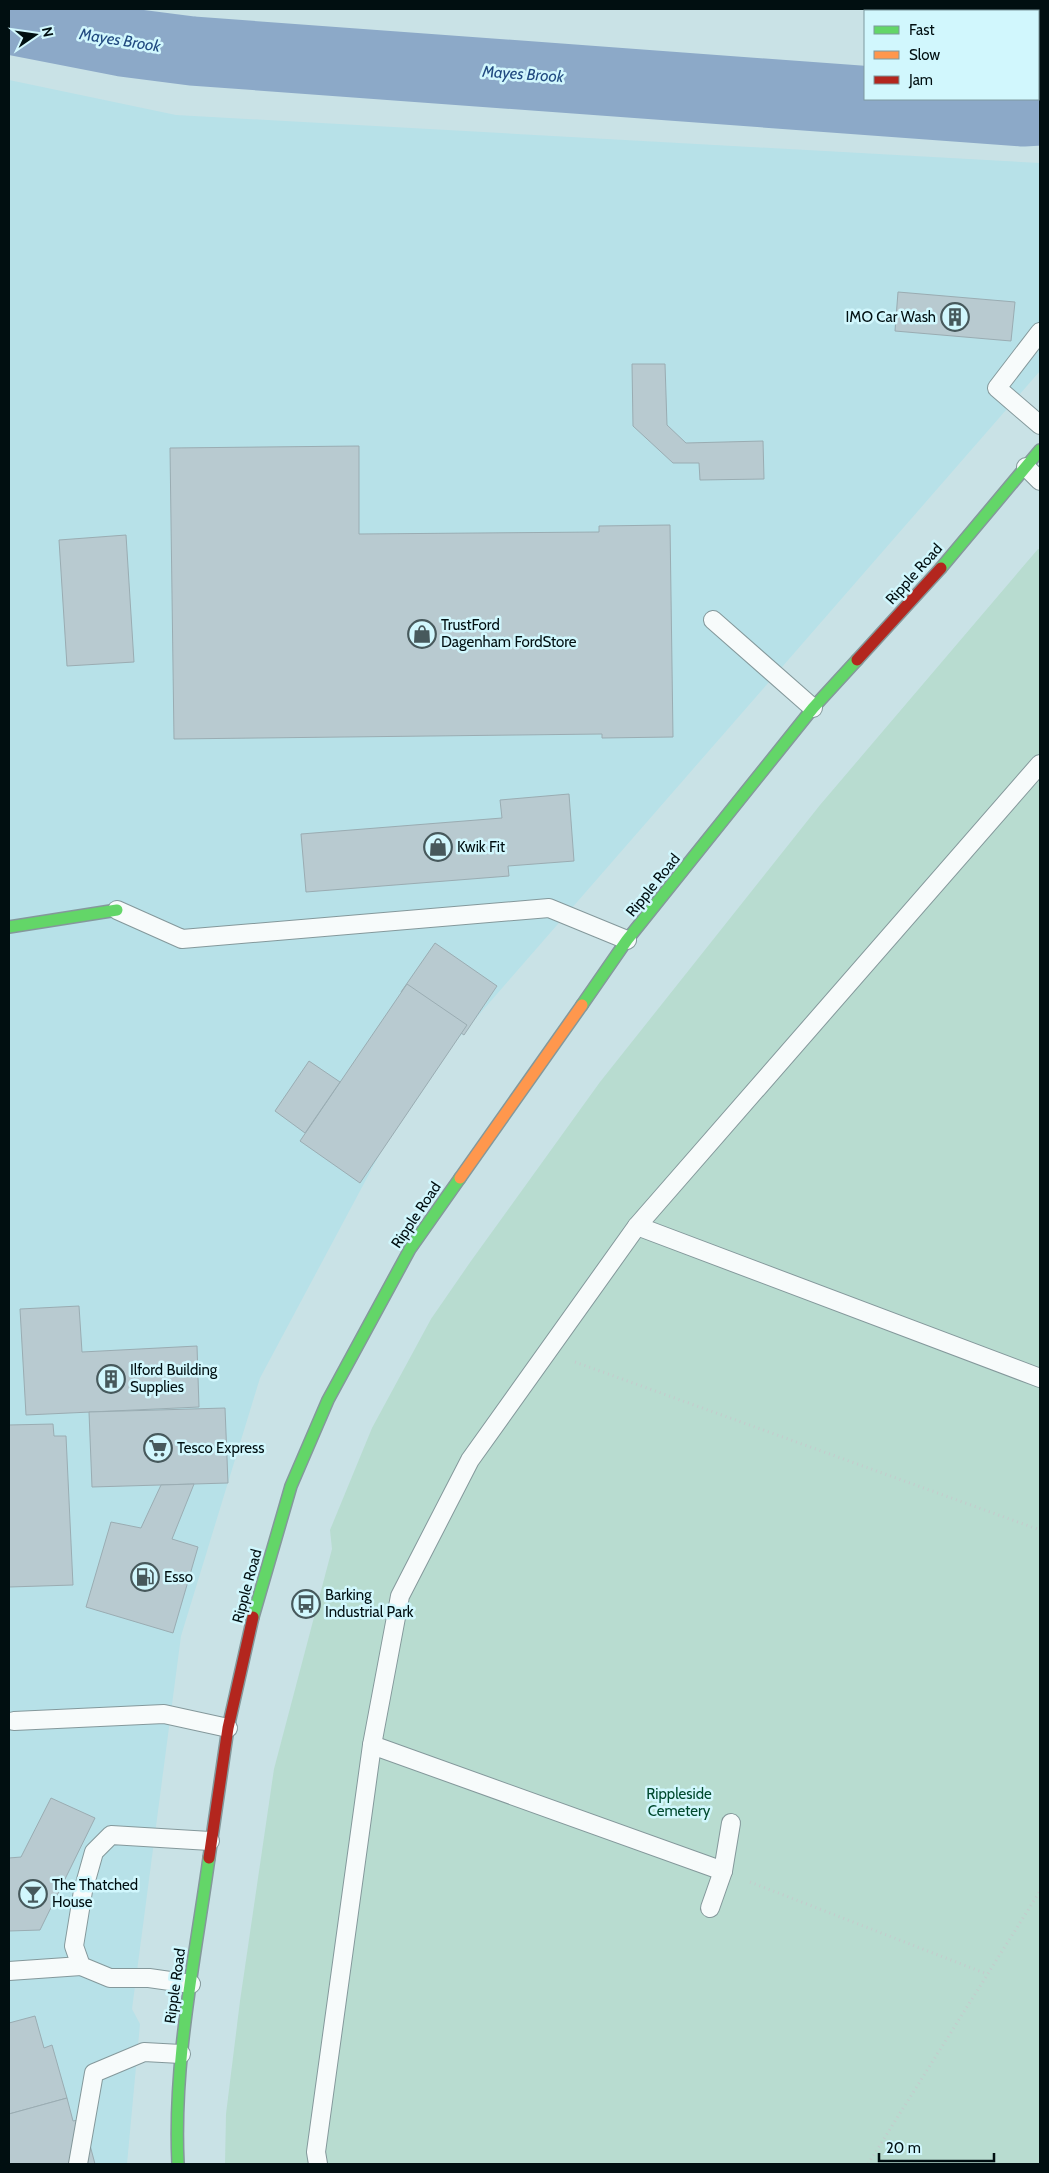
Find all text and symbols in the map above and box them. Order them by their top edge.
north arrow [10,10,60,60]
legend [864,10,1039,100]
text: Fast [909,21,934,39]
water label: Mayes Brook [77,24,163,56]
text: N [38,25,58,39]
text: Slow [909,46,940,64]
water label: Mayes Brook [481,62,565,86]
text: Jam [908,71,933,89]
building icon: IMO Car Wash [940,302,970,332]
place label: IMO Car Wash [846,308,936,326]
street label: Ripple Road [882,540,946,608]
place label: TrustFord Dagenham FordStore [441,616,577,651]
shop icon: TrustFord Dagenham FordStore [407,619,437,649]
shop icon: Kwik Fit [423,832,453,862]
place label: Kwik Fit [457,838,505,856]
street label: Ripple Road [622,850,684,920]
street label: Ripple Road [387,1179,445,1251]
place label: Ilford Building Supplies [130,1361,218,1396]
building icon: Ilford Building Supplies [96,1364,126,1394]
supermarket icon: Tesco Express [143,1433,173,1463]
place label: Tesco Express [177,1439,264,1457]
street label: Ripple Road [228,1547,266,1625]
fuel station icon: Esso [130,1562,160,1592]
place label: Esso [164,1568,193,1586]
place label: Barking Industrial Park [325,1586,414,1621]
bus stop icon: Barking Industrial Park [291,1589,321,1619]
park label: Rippleside Cemetery [646,1785,712,1820]
place label: The Thatched House [52,1876,138,1911]
bar icon: The Thatched House [18,1879,48,1909]
street label: Ripple Road [161,1947,189,2025]
scale bar [879,2130,994,2162]
text: 20 m [886,2139,921,2157]

